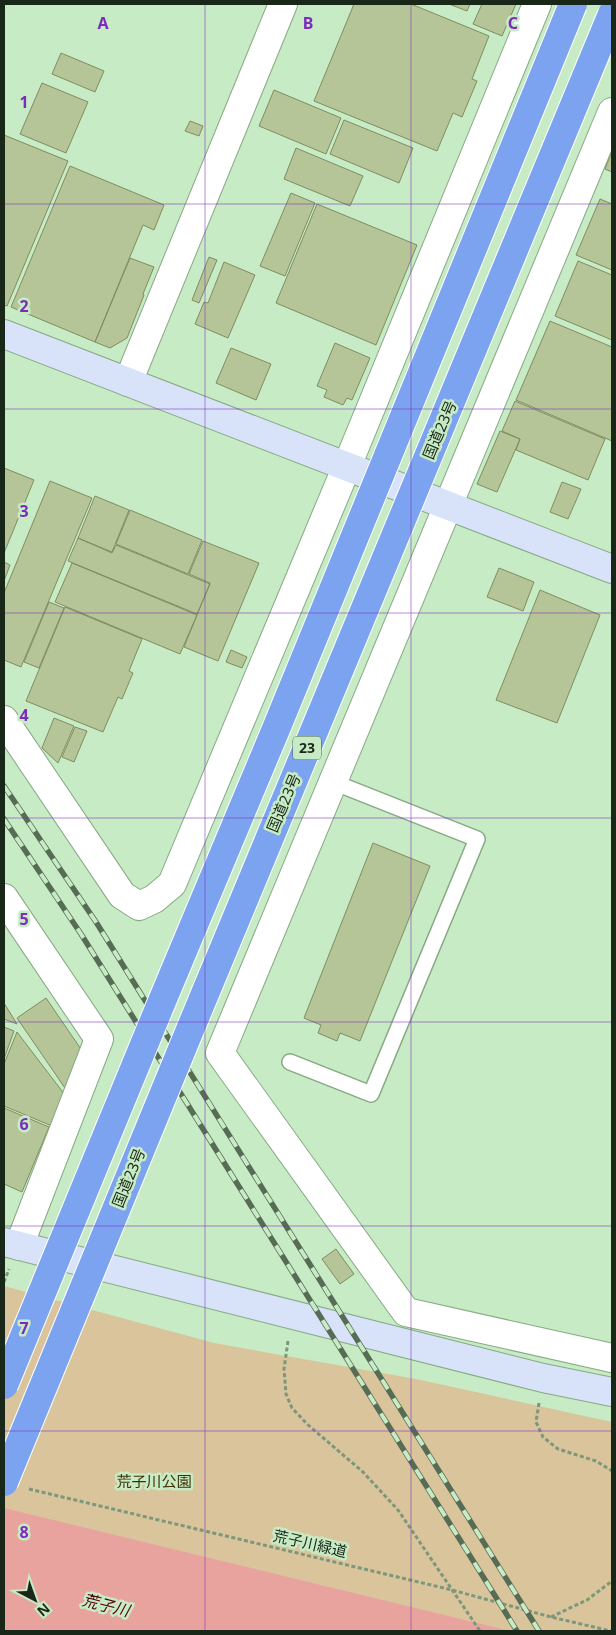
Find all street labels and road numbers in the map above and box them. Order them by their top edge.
street label: 国道23号 [418,397,460,462]
road number: 23 [293,736,321,760]
street label: 国道23号 [262,770,304,835]
street label: 国道23号 [107,1145,149,1210]
street label: 荒子川緑道 [271,1525,349,1561]

